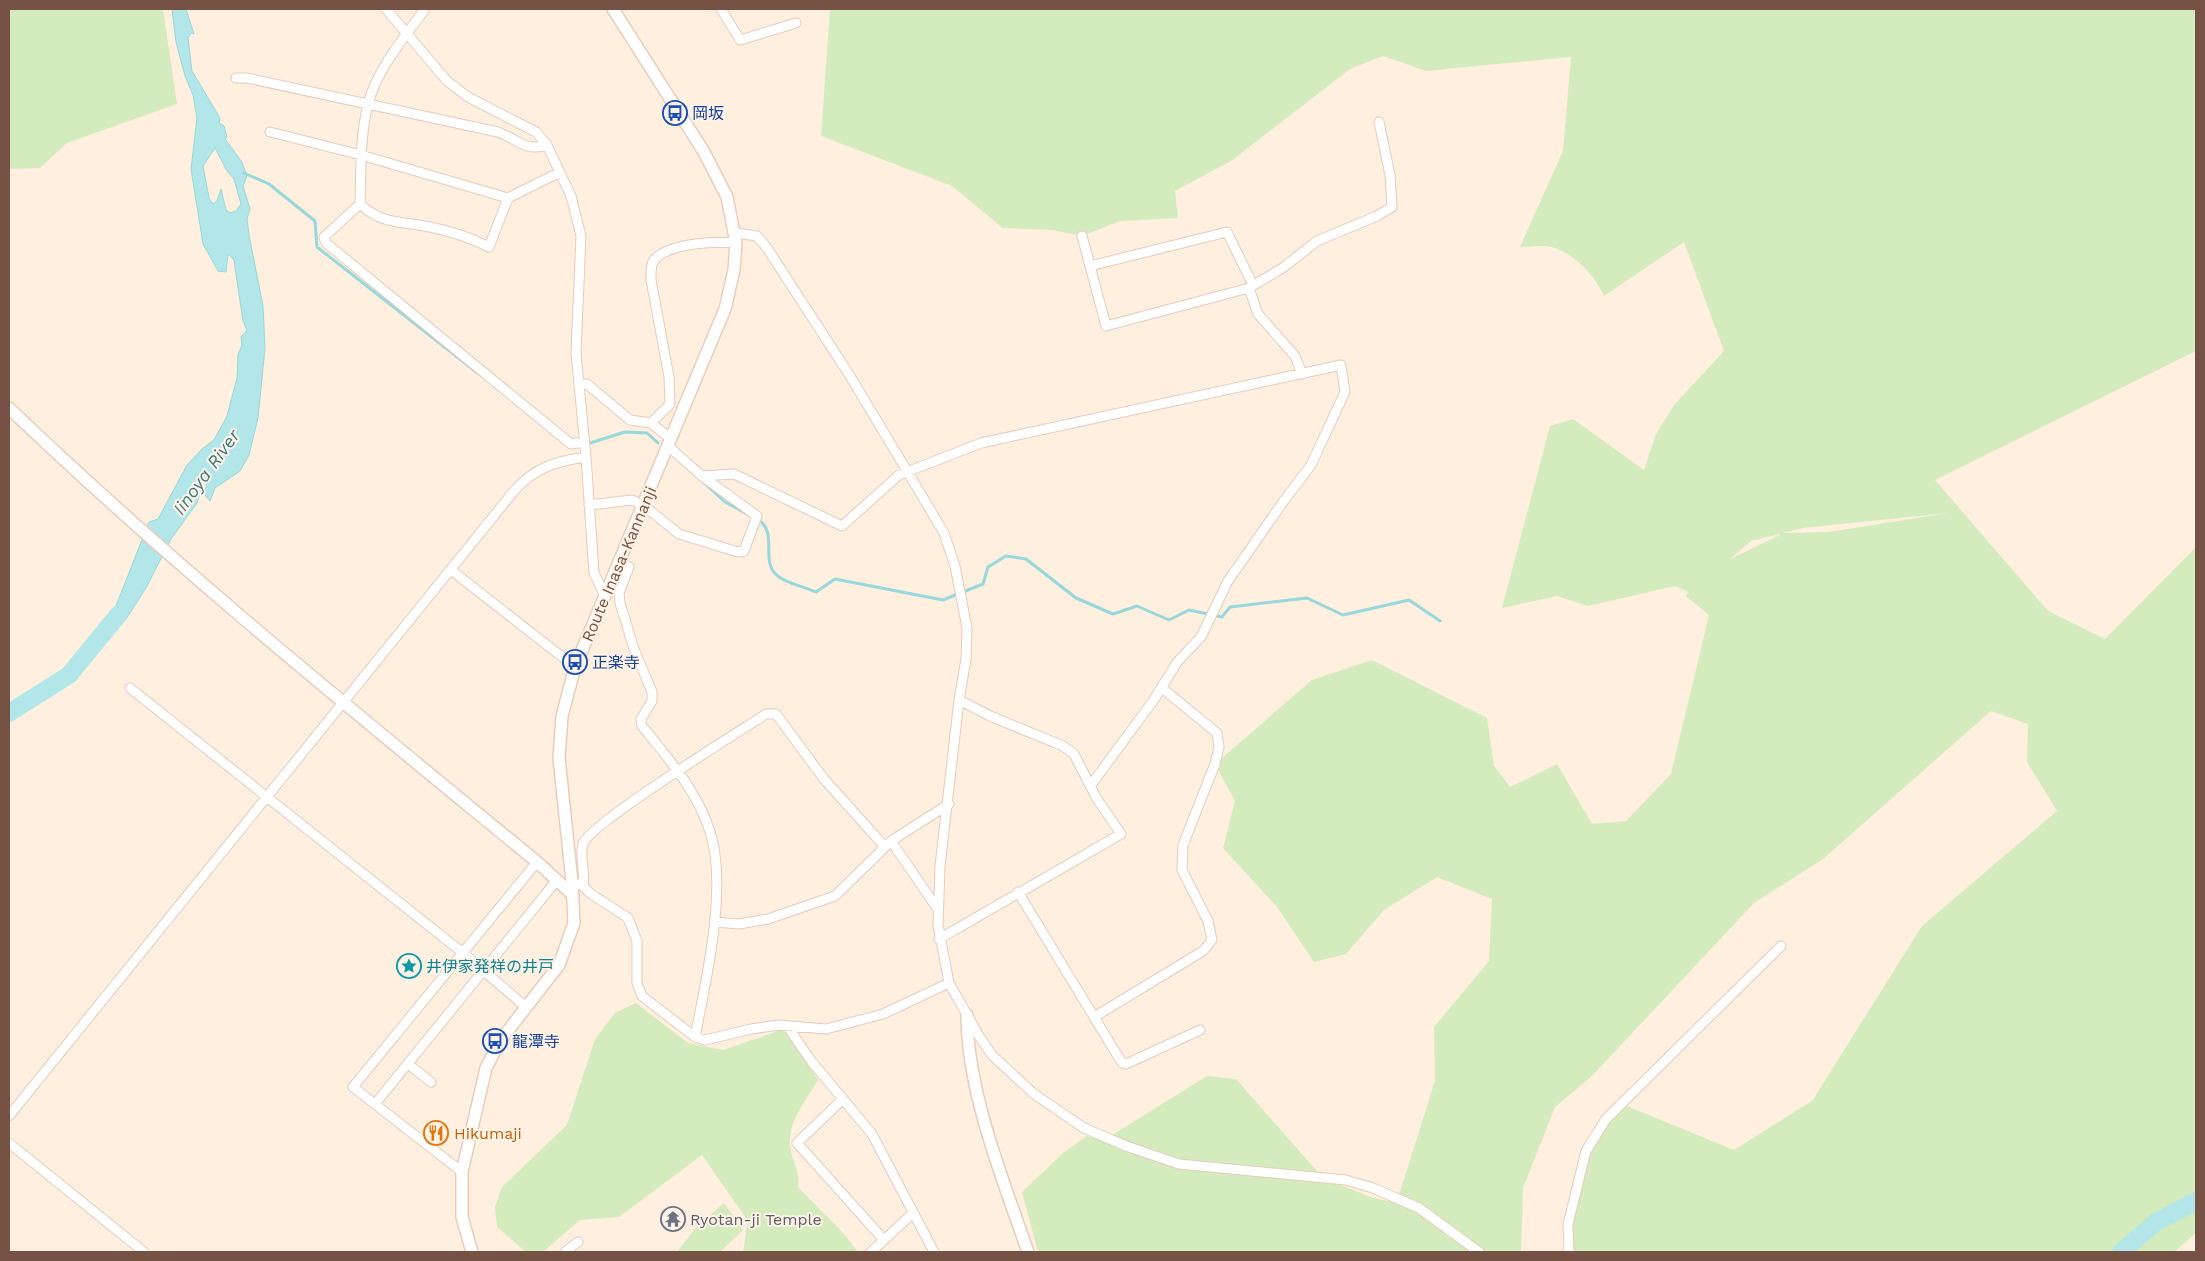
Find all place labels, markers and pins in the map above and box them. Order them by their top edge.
bus stop icon: 岡坂 [662,100,688,126]
place label: 岡坂 [692,104,724,123]
bus stop icon: 正楽寺 [562,649,588,675]
place label: 正楽寺 [592,653,640,672]
place icon: 井伊家発祥の井戸 [396,953,422,979]
place label: 井伊家発祥の井戸 [426,957,554,976]
bus stop icon: 龍潭寺 [482,1028,508,1054]
place label: 龍潭寺 [512,1032,560,1051]
restaurant icon: Hikumaji [423,1120,449,1146]
place label: Hikumaji [454,1124,522,1143]
temple icon: Ryotan-ji Temple [660,1206,686,1232]
place label: Ryotan-ji Temple [690,1210,822,1229]

